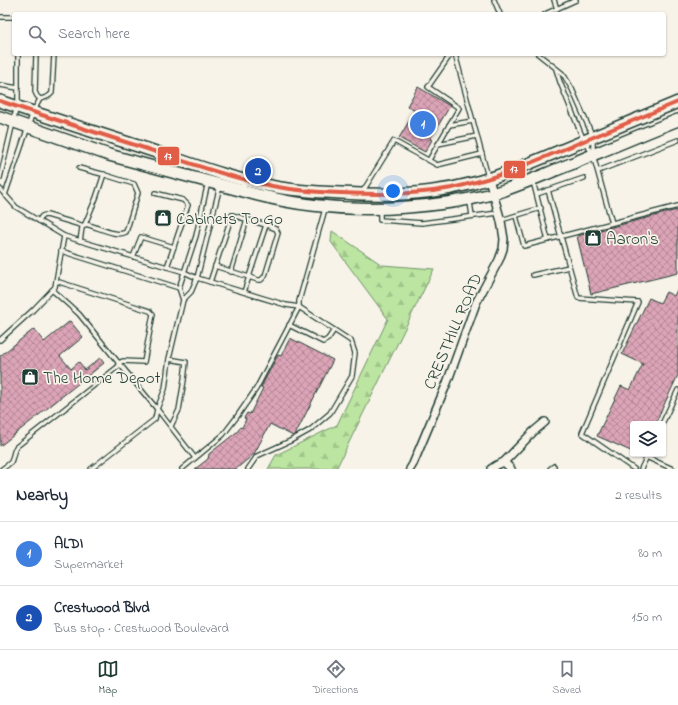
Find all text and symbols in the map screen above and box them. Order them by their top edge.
search box [12,12,666,56]
icon: search [26,23,48,45]
text: Search here [58,23,130,45]
pin: 1 [410,109,436,139]
line badge: 17 [157,146,180,166]
text: 17 [164,149,172,165]
pin: 2 [245,156,271,186]
line badge: 17 [503,160,526,179]
text: 17 [510,162,518,178]
your location [383,181,403,201]
place label: Cabinets To Go [176,207,283,232]
shop icon: Cabinets To Go [153,208,173,228]
place label: Aaron's [606,227,659,252]
shop icon: Aaron's [583,228,603,248]
street label: CRESTHILL ROAD [418,270,489,394]
place label: The Home Depot [43,366,161,391]
shop icon: The Home Depot [20,367,40,387]
map controls [630,421,666,457]
button: layers [630,421,666,457]
text: Nearby [16,483,68,508]
text: 2 results [615,486,662,505]
text: ALDI [54,533,83,555]
text: 1 [27,544,31,563]
text: 80 m [638,544,662,563]
text: Supermarket [54,555,124,574]
text: Crestwood Blvd [54,597,150,619]
text: 2 [26,608,32,627]
text: 150 m [631,608,662,627]
text: Bus stop · Crestwood Boulevard [54,619,229,638]
tab: Map [97,658,119,698]
tab: Directions [313,658,358,698]
tab: Saved [552,658,581,698]

